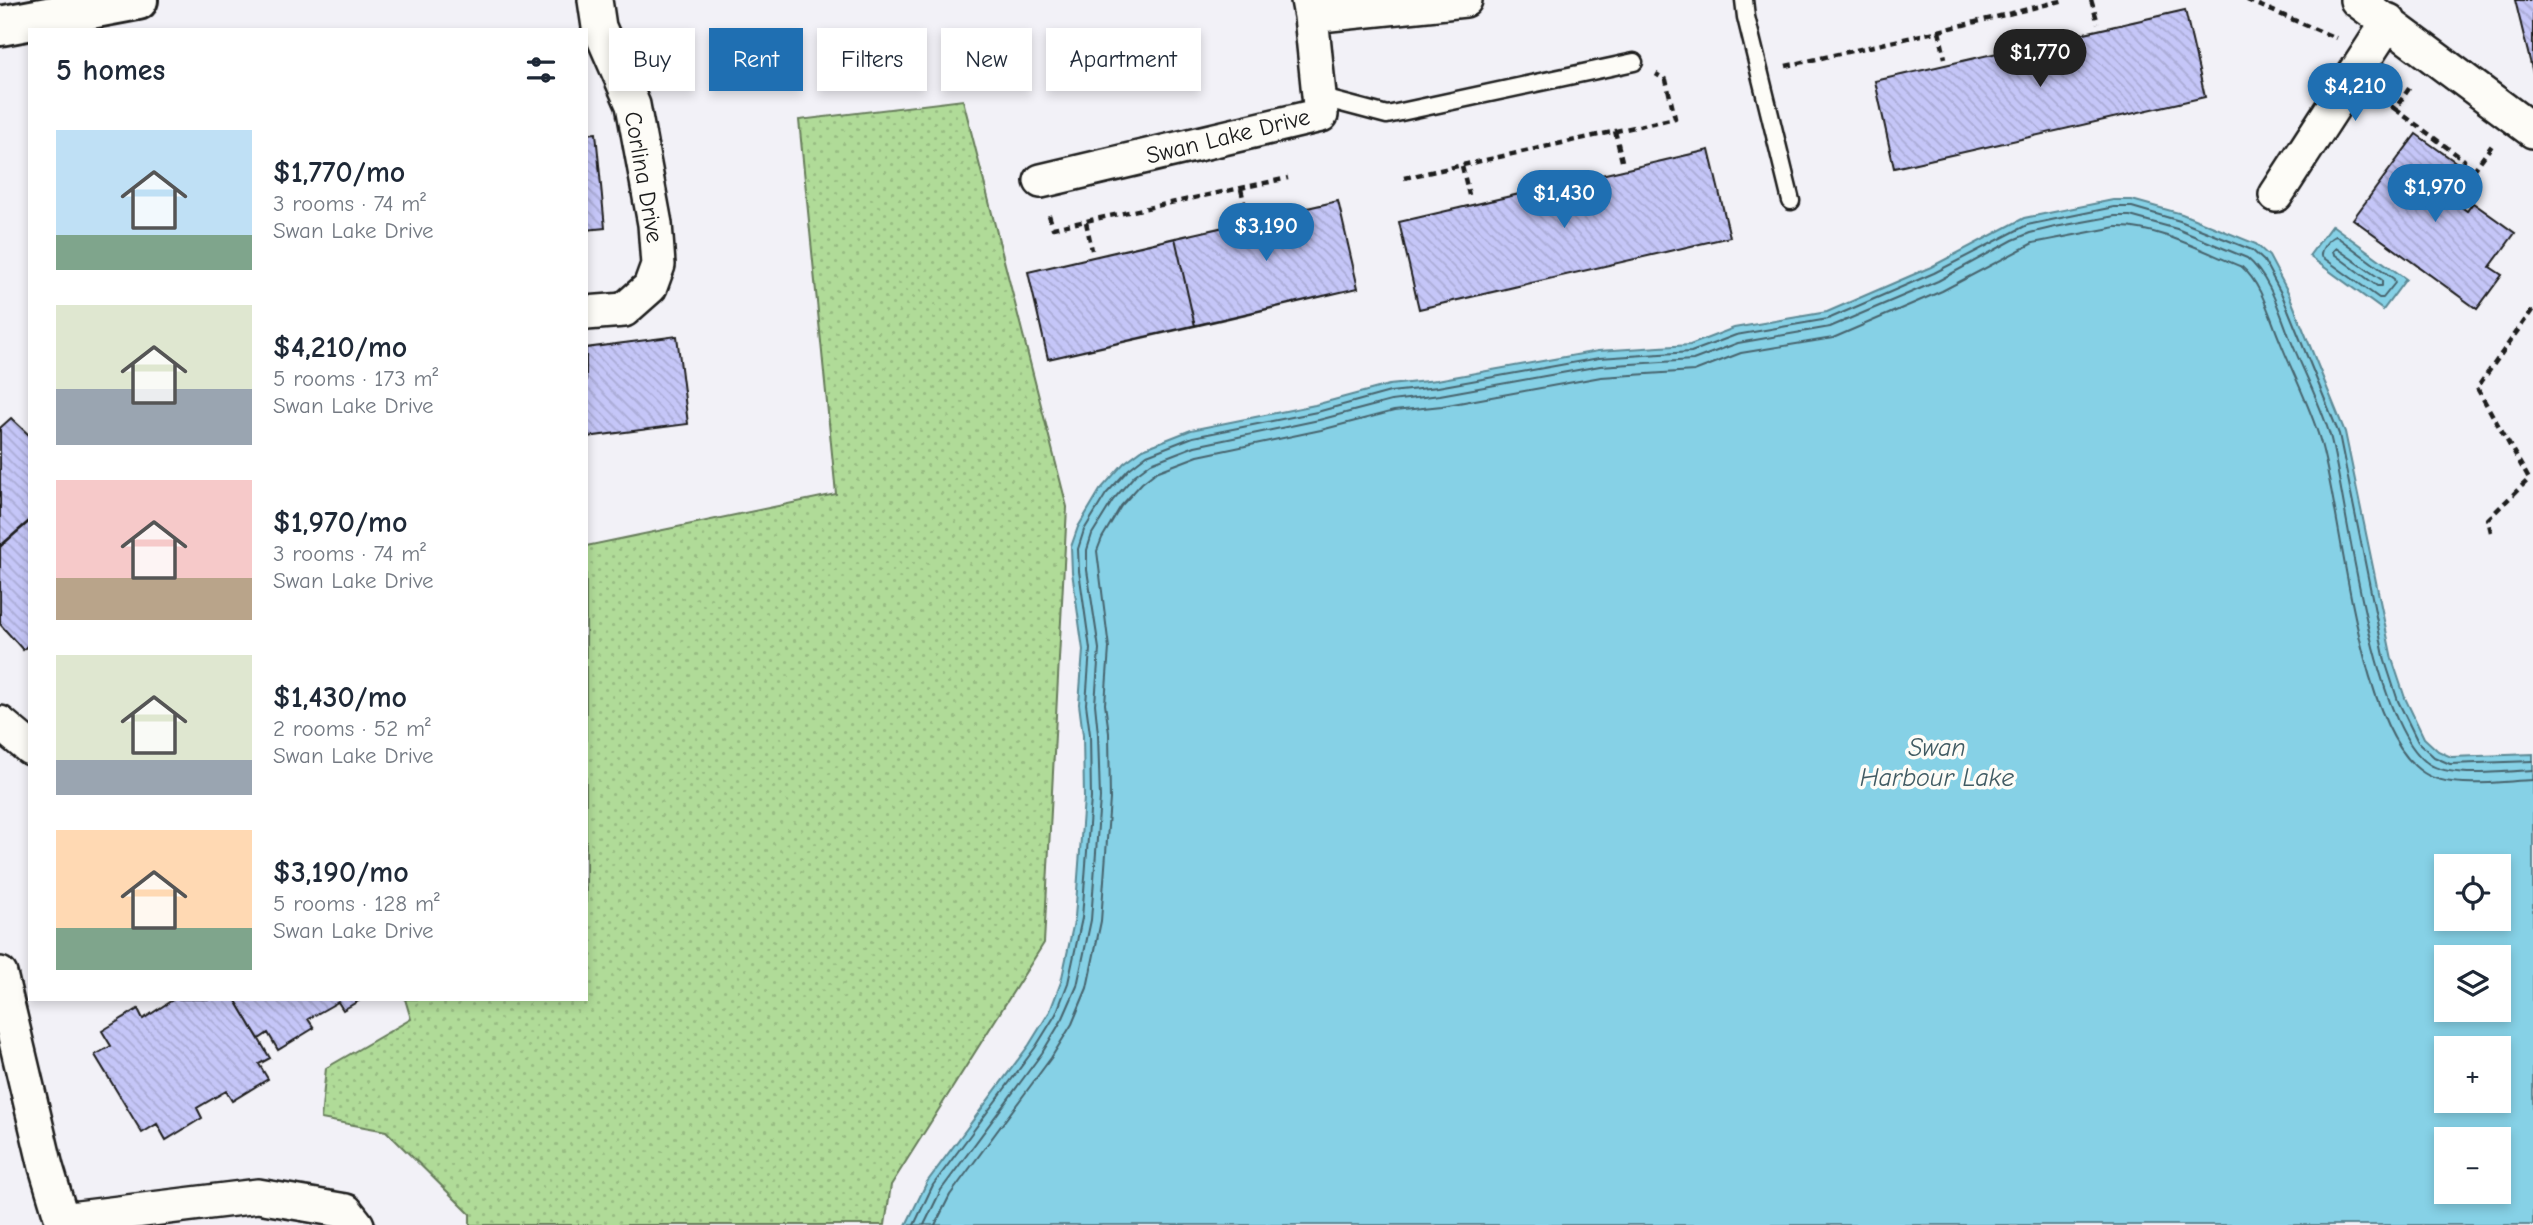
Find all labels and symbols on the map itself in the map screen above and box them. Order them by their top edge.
pin: $1,770 [1983,29,2097,89]
pin: $4,210 [2298,64,2412,123]
street label: Swan Lake Drive [1143,102,1313,170]
street label: Corlina Drive [619,109,669,245]
pin: $1,970 [2378,164,2492,224]
pin: $1,430 [1507,170,1621,230]
pin: $3,190 [1209,204,1323,263]
water label: Swan Harbour Lake [1860,733,2014,793]

